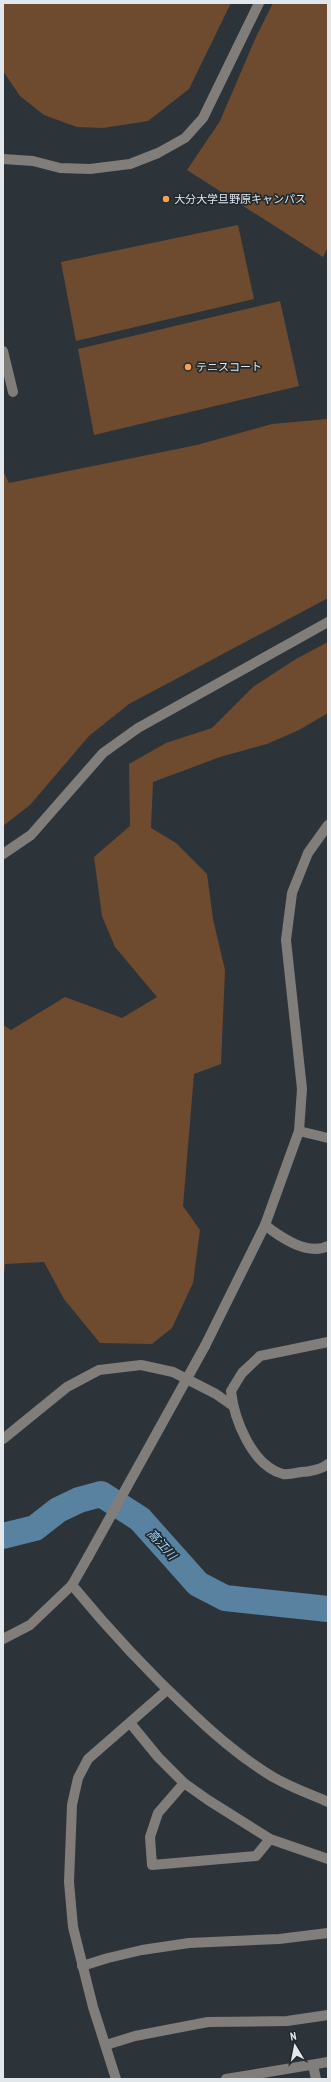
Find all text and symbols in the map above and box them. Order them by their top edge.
place label: 大分大学旦野原キャンパス [174,192,306,206]
marker: 大分大学旦野原キャンパス [161,194,171,204]
place label: テニスコート [196,360,262,374]
marker: テニスコート [183,362,193,372]
water label: 高江川 [144,1526,181,1564]
north arrow [275,2026,315,2066]
text: N [289,2029,297,2044]

